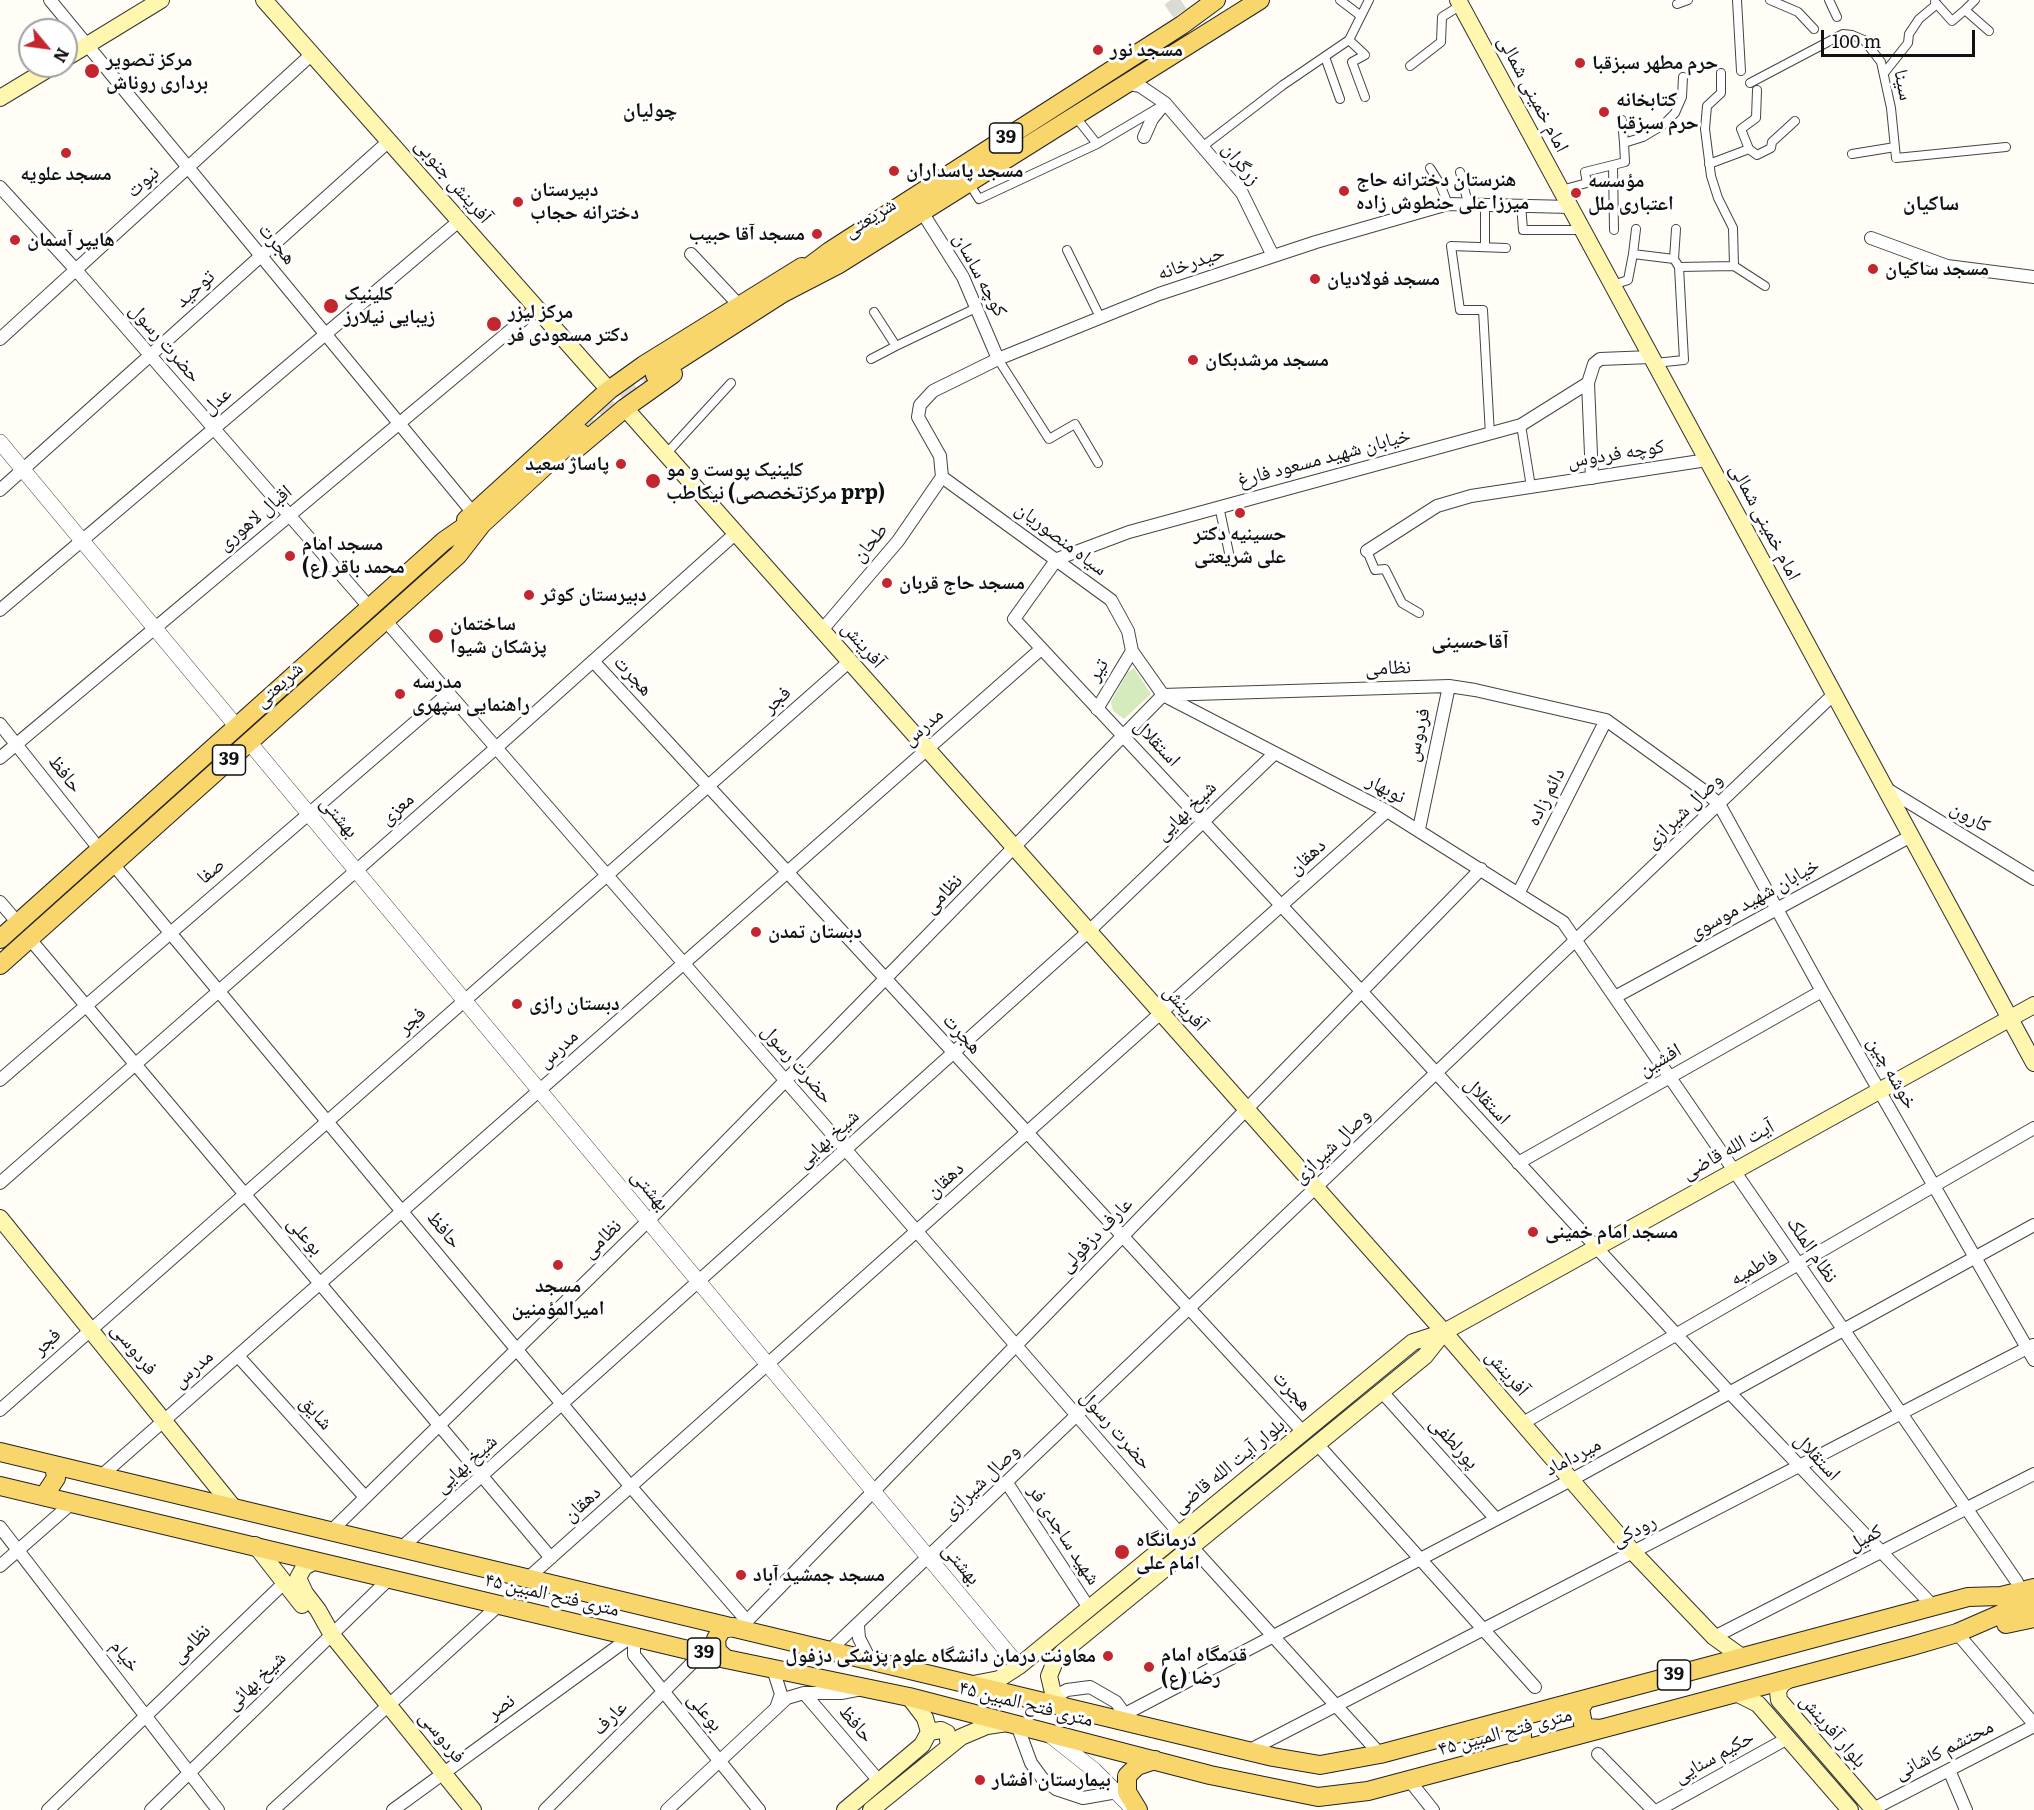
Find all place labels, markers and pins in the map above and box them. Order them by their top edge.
place label: مسجد نور [1110,38,1183,62]
marker: مسجد نور [1091,43,1105,57]
place label: مرکز تصویر برداری روناش [106,48,208,95]
place label: حرم مطهر سبزقبا [1592,51,1718,75]
marker: حرم مطهر سبزقبا [1573,56,1587,70]
marker: مرکز تصویر برداری روناش [83,62,101,80]
place label: کتابخانه حرم سبزقبا [1616,88,1699,135]
marker: کتابخانه حرم سبزقبا [1597,105,1611,119]
marker: مسجد علویه [59,146,73,160]
place label: مسجد پاسداران [906,159,1024,183]
place label: مسجد علویه [20,162,112,186]
marker: مسجد پاسداران [887,164,901,178]
place label: هنرستان دخترانه حاج میرزا علی حنطوش زاده [1356,168,1529,215]
place label: مؤسسه اعتباری ملل [1588,169,1674,216]
place label: دبیرستان دخترانه حجاب [530,178,639,225]
marker: هنرستان دخترانه حاج میرزا علی حنطوش زاده [1337,184,1351,198]
marker: مؤسسه اعتباری ملل [1569,186,1583,200]
marker: دبیرستان دخترانه حجاب [511,195,525,209]
place label: مسجد آقا حبیب [688,222,805,246]
marker: مسجد آقا حبیب [810,227,824,241]
place label: هایپر آسمان [27,228,115,252]
marker: هایپر آسمان [8,233,22,247]
place label: مسجد ساکیان [1885,257,1989,281]
marker: مسجد ساکیان [1866,262,1880,276]
place label: مسجد فولادیان [1327,267,1440,291]
marker: مسجد فولادیان [1308,272,1322,286]
place label: کلینیک زیبایی نیلارز [344,282,435,329]
marker: کلینیک زیبایی نیلارز [322,297,340,315]
place label: مرکز لیزر دکتر مسعودی فر [508,300,629,347]
marker: مرکز لیزر دکتر مسعودی فر [485,315,503,333]
place label: مسجد مرشدبکان [1205,348,1329,372]
marker: مسجد مرشدبکان [1186,353,1200,367]
place label: پاساژ سعید [525,452,609,476]
marker: پاساژ سعید [614,457,628,471]
place label: کلینیک پوست و مو نیکاطب (مرکزتخصصی prp) [666,458,885,505]
marker: کلینیک پوست و مو نیکاطب (مرکزتخصصی prp) [644,472,662,490]
marker: حسینیه دکتر علی شریعتی [1233,506,1247,520]
place label: حسینیه دکتر علی شریعتی [1193,522,1287,569]
place label: مسجد امام محمد باقر (ع) [302,532,405,579]
marker: مسجد امام محمد باقر (ع) [283,549,297,563]
place label: مسجد حاج قربان [899,571,1025,595]
marker: مسجد حاج قربان [880,576,894,590]
place label: دبیرستان کوثر [541,583,647,607]
marker: دبیرستان کوثر [522,588,536,602]
place label: ساختمان پزشکان شیوا [450,612,547,659]
marker: ساختمان پزشکان شیوا [427,627,445,645]
place label: مدرسه راهنمایی سپهری [412,670,530,717]
marker: مدرسه راهنمایی سپهری [393,687,407,701]
place label: دبستان تمدن [768,920,862,944]
marker: دبستان تمدن [749,925,763,939]
place label: دبستان رازی [529,992,620,1016]
marker: دبستان رازی [510,997,524,1011]
place label: مسجد امام خمینی [1545,1220,1678,1244]
marker: مسجد امام خمینی [1526,1225,1540,1239]
marker: مسجد امیرالمؤمنین [551,1258,565,1272]
place label: مسجد امیرالمؤمنین [512,1274,604,1321]
place label: درمانگاه امام علی [1136,1528,1200,1575]
marker: درمانگاه امام علی [1113,1543,1131,1561]
place label: مسجد جمشید آباد [753,1563,885,1587]
marker: مسجد جمشید آباد [734,1568,748,1582]
place label: قدمگاه امام رضا (ع) [1161,1643,1247,1690]
place label: معاونت درمان دانشگاه علوم پزشکی دزفول [785,1644,1096,1668]
marker: معاونت درمان دانشگاه علوم پزشکی دزفول [1101,1649,1115,1663]
marker: قدمگاه امام رضا (ع) [1142,1660,1156,1674]
place label: بیمارستان افشار [992,1768,1111,1792]
marker: بیمارستان افشار [973,1773,987,1787]

